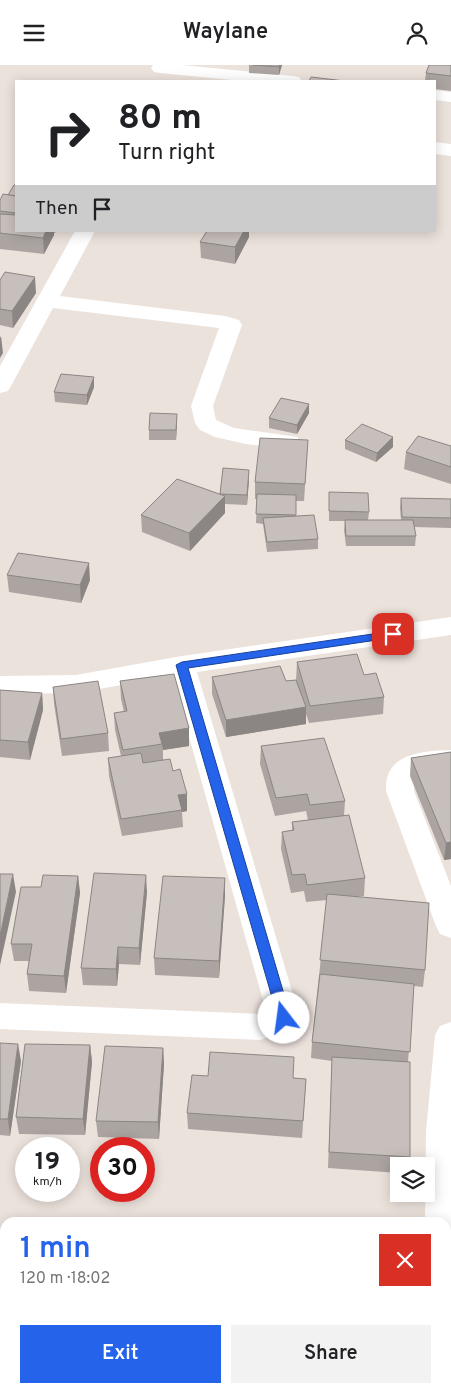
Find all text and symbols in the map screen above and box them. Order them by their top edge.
icon: menu [20,19,48,47]
text: Waylane [183,19,268,46]
icon: person [403,19,431,47]
text: 80 m [118,97,202,141]
icon: right [35,100,100,165]
text: Turn right [118,140,215,167]
icon: arrive [88,195,116,223]
text: Then [35,197,78,221]
pin [372,613,414,655]
icon: arrive [379,620,407,648]
position arrow [257,991,309,1043]
speed limit sign: 30 [90,1137,155,1202]
text: 19 [35,1147,60,1179]
map controls [390,1157,435,1202]
button: layers [390,1157,435,1202]
text: km/h [33,1174,62,1190]
text: 1 min [20,1231,91,1268]
button: close [379,1234,431,1286]
text: 120 m · 18:02 [20,1269,110,1289]
button: Exit [20,1325,221,1383]
button: Share [231,1325,431,1383]

